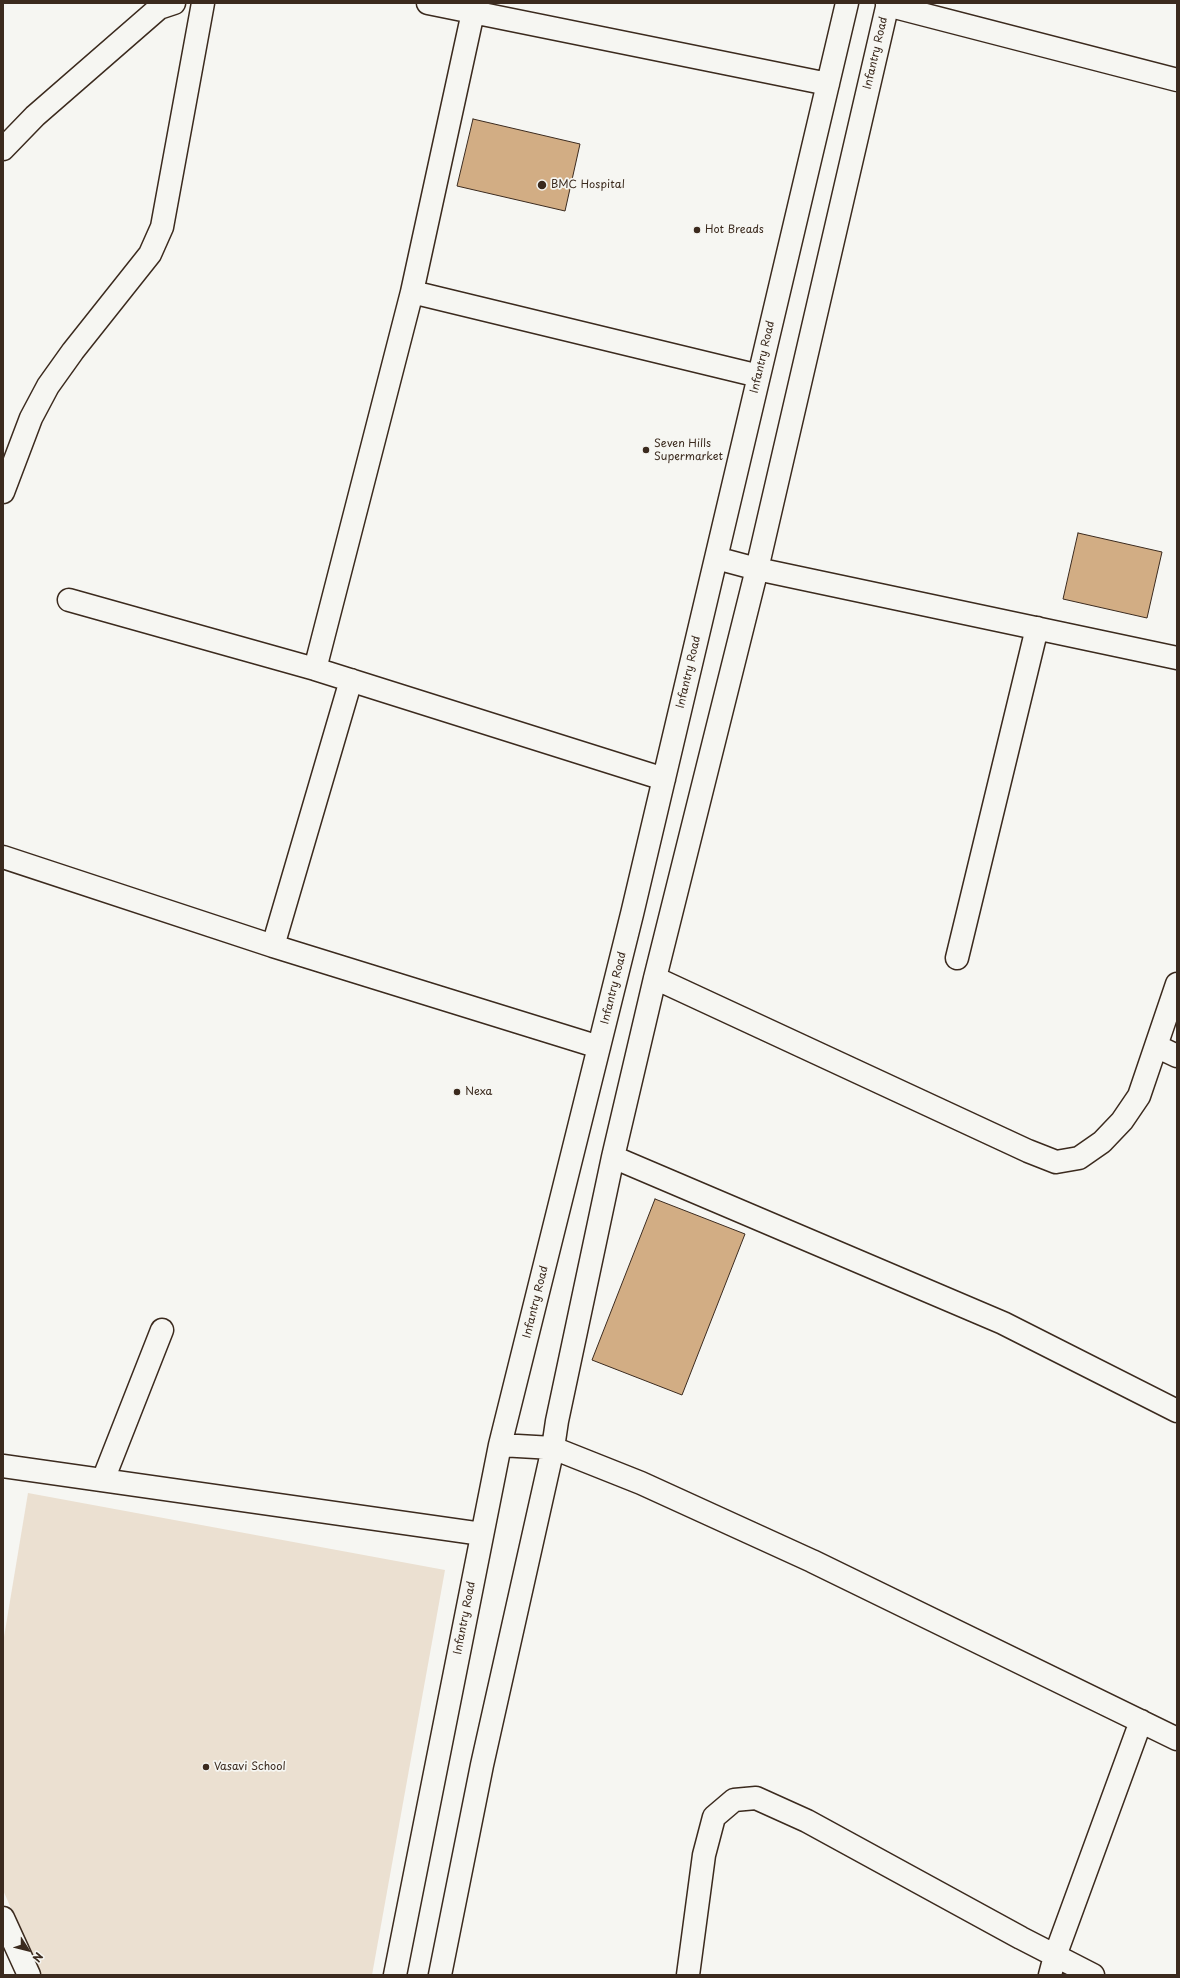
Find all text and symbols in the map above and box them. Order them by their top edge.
street label: Infantry Road [861,15,891,91]
place label: BMC Hospital [551,178,625,192]
marker: BMC Hospital [536,179,548,191]
place label: Hot Breads [705,223,764,237]
marker: Hot Breads [692,225,702,235]
street label: Infantry Road [748,319,778,395]
place label: Seven Hills Supermarket [654,437,723,463]
marker: Seven Hills Supermarket [641,445,651,455]
street label: Infantry Road [674,634,704,710]
street label: Infantry Road [599,951,629,1025]
place label: Nexa [465,1085,492,1099]
marker: Nexa [452,1087,462,1097]
street label: Infantry Road [521,1265,551,1339]
street label: Infantry Road [451,1580,479,1656]
place label: Vasavi School [214,1760,286,1774]
marker: Vasavi School [201,1762,211,1772]
north arrow [8,1930,48,1970]
text: N [29,1949,48,1966]

